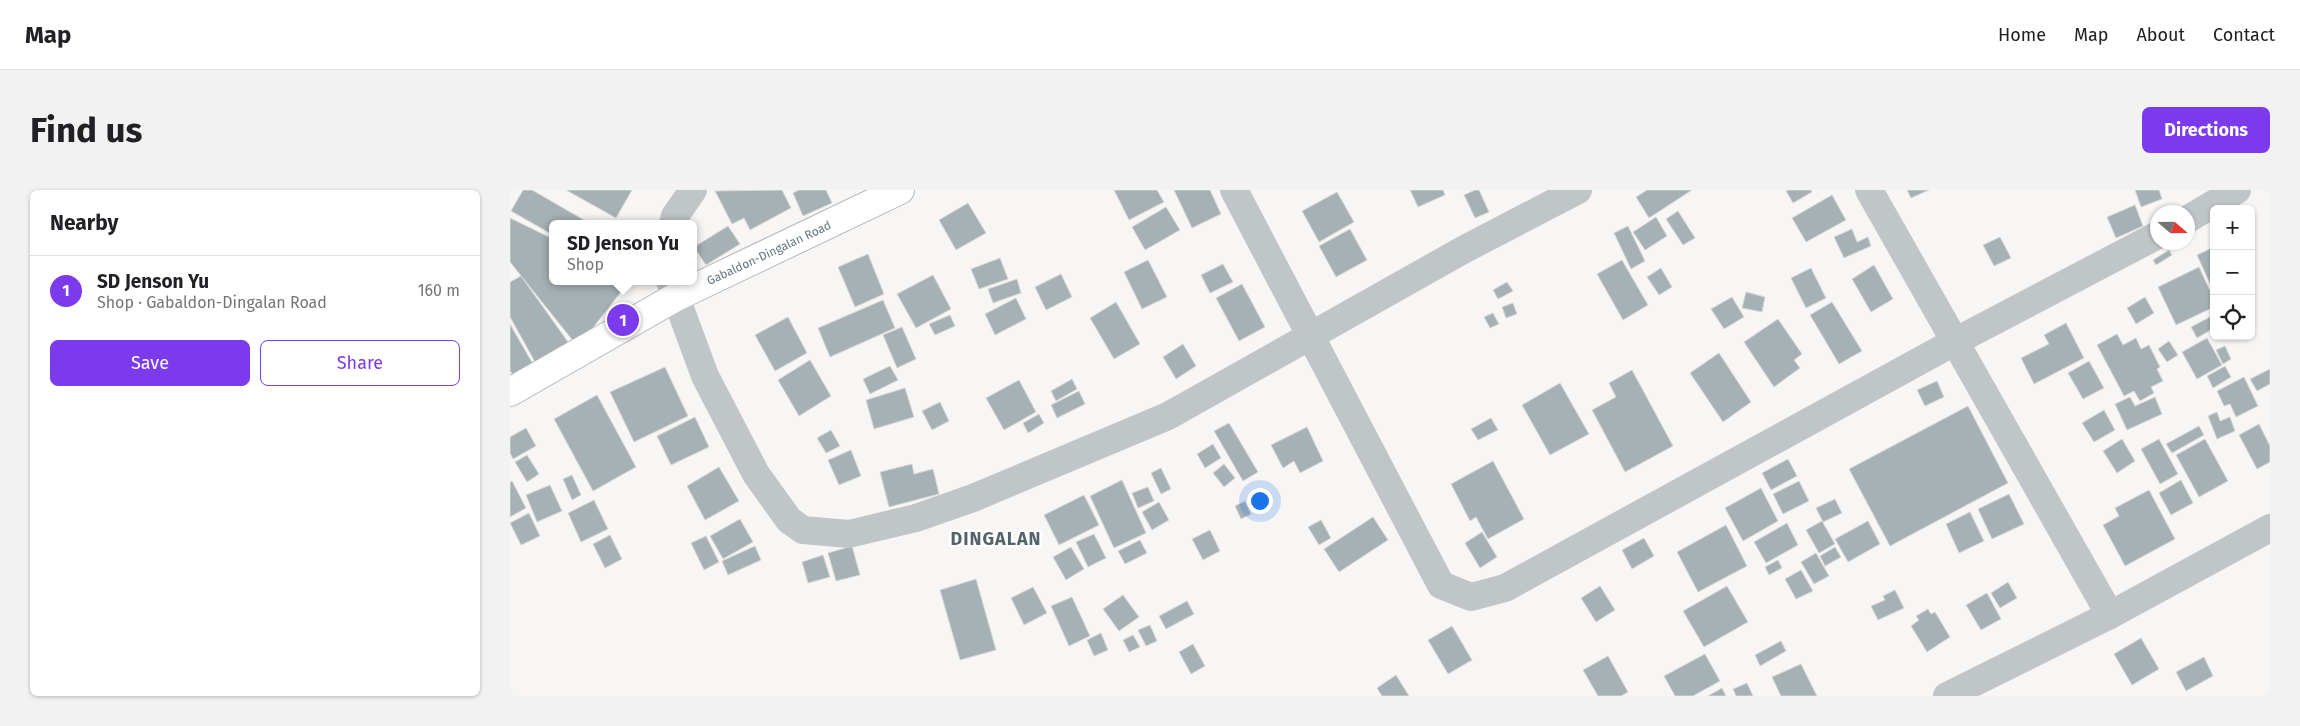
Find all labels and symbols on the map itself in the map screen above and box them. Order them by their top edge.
north arrow [2150,205,2195,250]
street label: Gabaldon-Dingalan Road [705,218,833,288]
pin: 1 [607,301,639,339]
your location [1247,488,1273,514]
district label: DINGALAN [951,528,1041,550]

